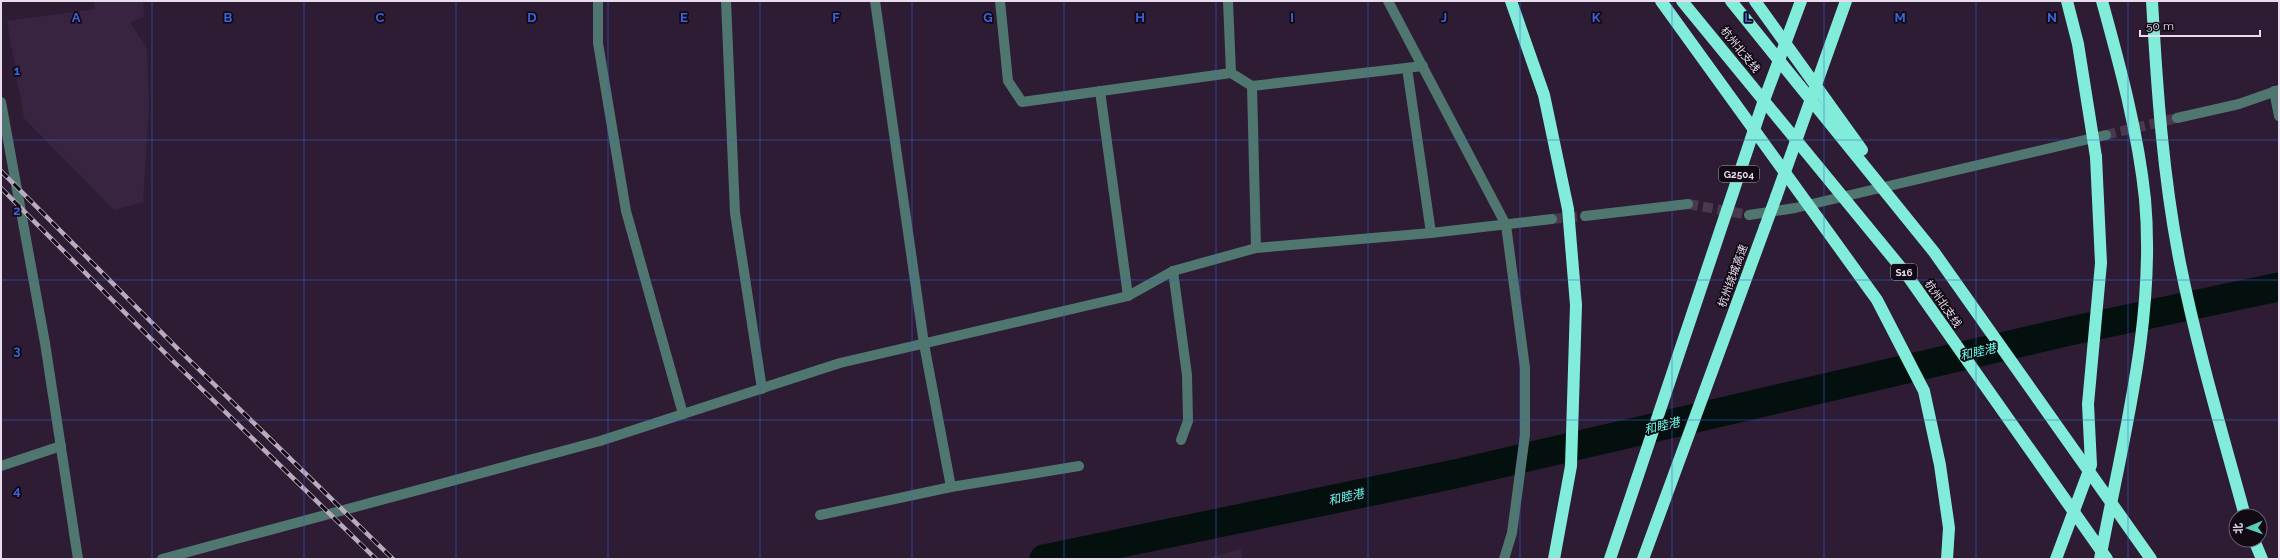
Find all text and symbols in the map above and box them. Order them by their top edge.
text: A [72,10,81,25]
text: B [224,10,233,25]
text: C [376,10,385,25]
text: D [527,10,537,25]
text: E [680,10,688,25]
text: F [832,10,840,25]
text: G [983,10,993,25]
text: H [1135,10,1145,25]
text: I [1290,10,1294,25]
text: J [1441,10,1447,25]
text: K [1592,10,1601,25]
text: L [1744,10,1752,25]
text: M [1894,10,1906,25]
text: N [2047,10,2057,25]
scale bar [2140,12,2260,38]
text: 50 m [2146,19,2174,33]
street label: 杭州北支线 [1718,25,1762,75]
text: 1 [14,63,21,78]
road number: G2504 [1719,166,1759,182]
text: 2 [13,203,21,218]
street label: 杭州绕城高速 [1716,243,1750,309]
road number: S16 [1891,264,1917,280]
street label: 杭州北支线 [1922,278,1964,330]
water label: 和睦港 [1959,341,1999,363]
text: 3 [13,343,21,358]
water label: 和睦港 [1643,415,1683,437]
text: 4 [13,483,21,498]
water label: 和睦港 [1327,486,1367,508]
north arrow [2228,508,2268,548]
text: 北 [2232,523,2245,534]

